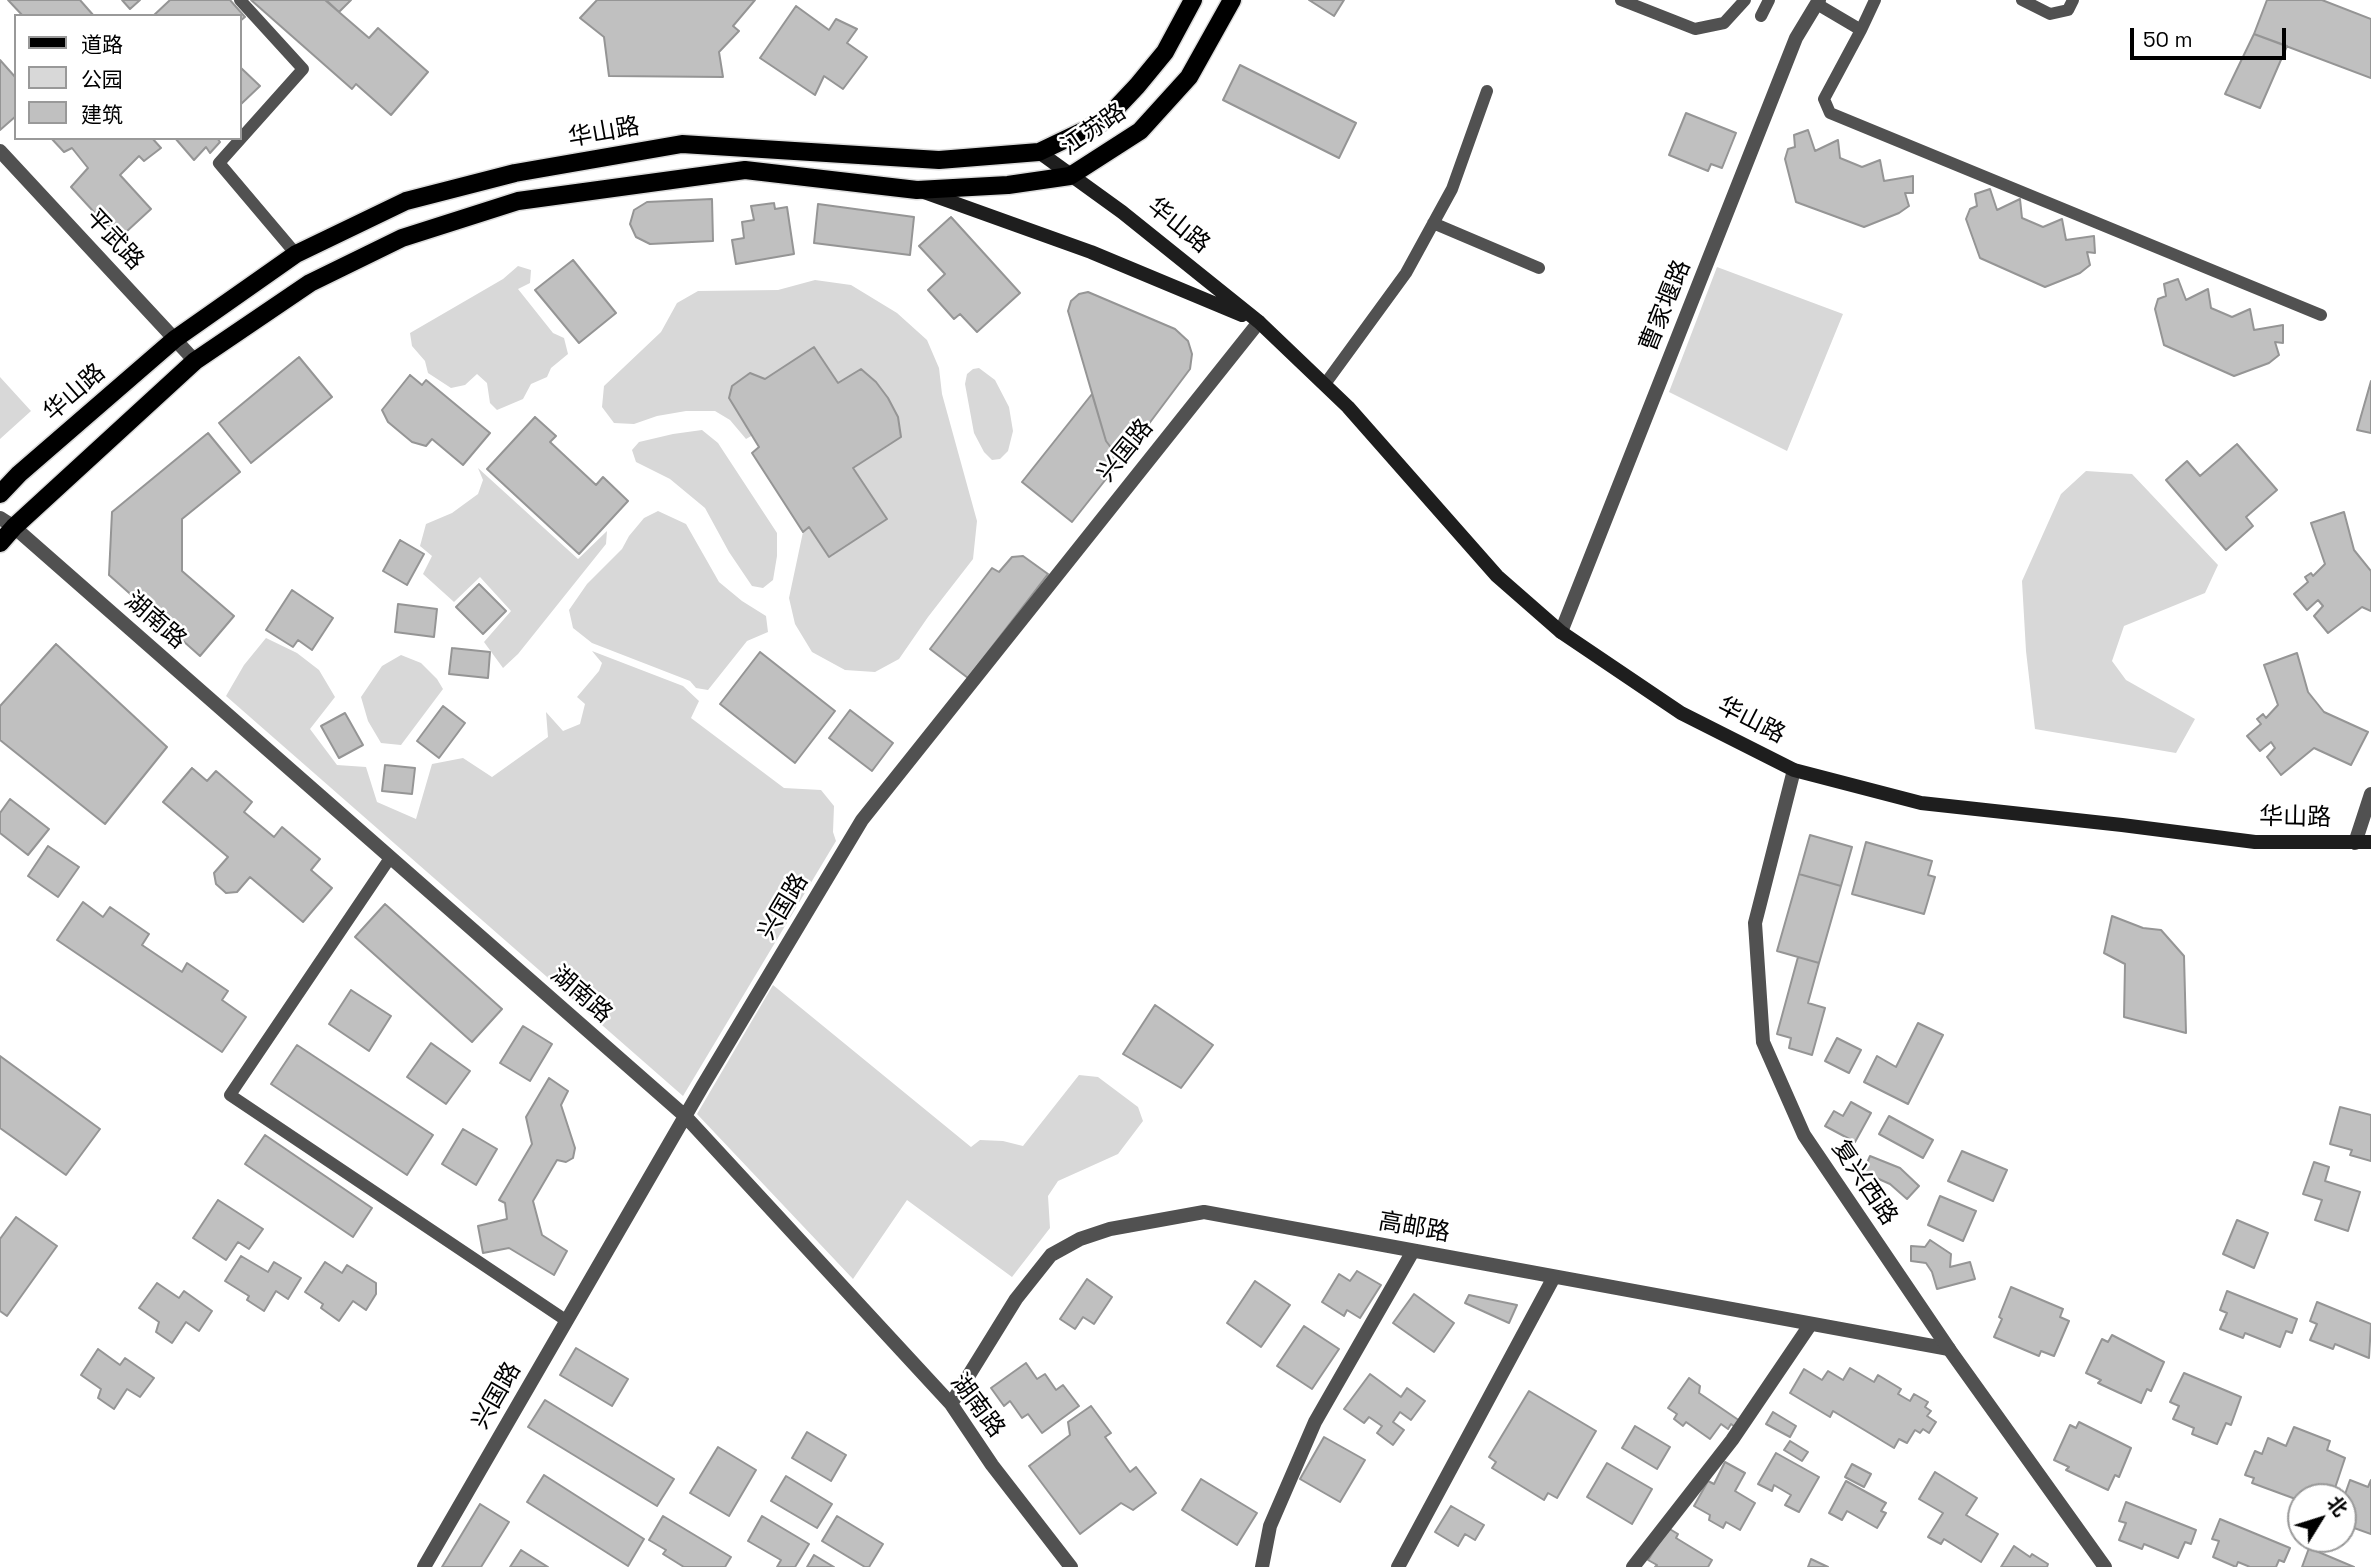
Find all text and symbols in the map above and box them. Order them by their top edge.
legend [14,14,242,140]
scale bar [2133,14,2289,58]
text: 50 m [2143,26,2193,53]
text: 道路 [81,31,123,58]
text: 公园 [81,66,123,93]
street label: 江苏路 [1056,98,1132,162]
text: 建筑 [81,101,123,128]
street label: 华山路 [566,113,642,153]
street label: 华山路 [1141,192,1215,260]
street label: 平武路 [79,204,149,276]
street label: 曹家堰路 [1635,256,1697,356]
street label: 华山路 [38,359,112,427]
street label: 兴国路 [1092,414,1160,488]
street label: 湖南路 [118,587,192,655]
street label: 华山路 [1712,692,1790,750]
street label: 华山路 [2259,803,2331,833]
street label: 兴国路 [753,869,815,945]
street label: 湖南路 [544,961,618,1029]
street label: 复兴西路 [1825,1135,1903,1231]
street label: 高邮路 [1376,1208,1452,1248]
street label: 兴国路 [467,1358,527,1434]
street label: 湖南路 [944,1369,1010,1443]
north arrow [2287,1483,2357,1553]
text: 北 [2322,1491,2353,1521]

